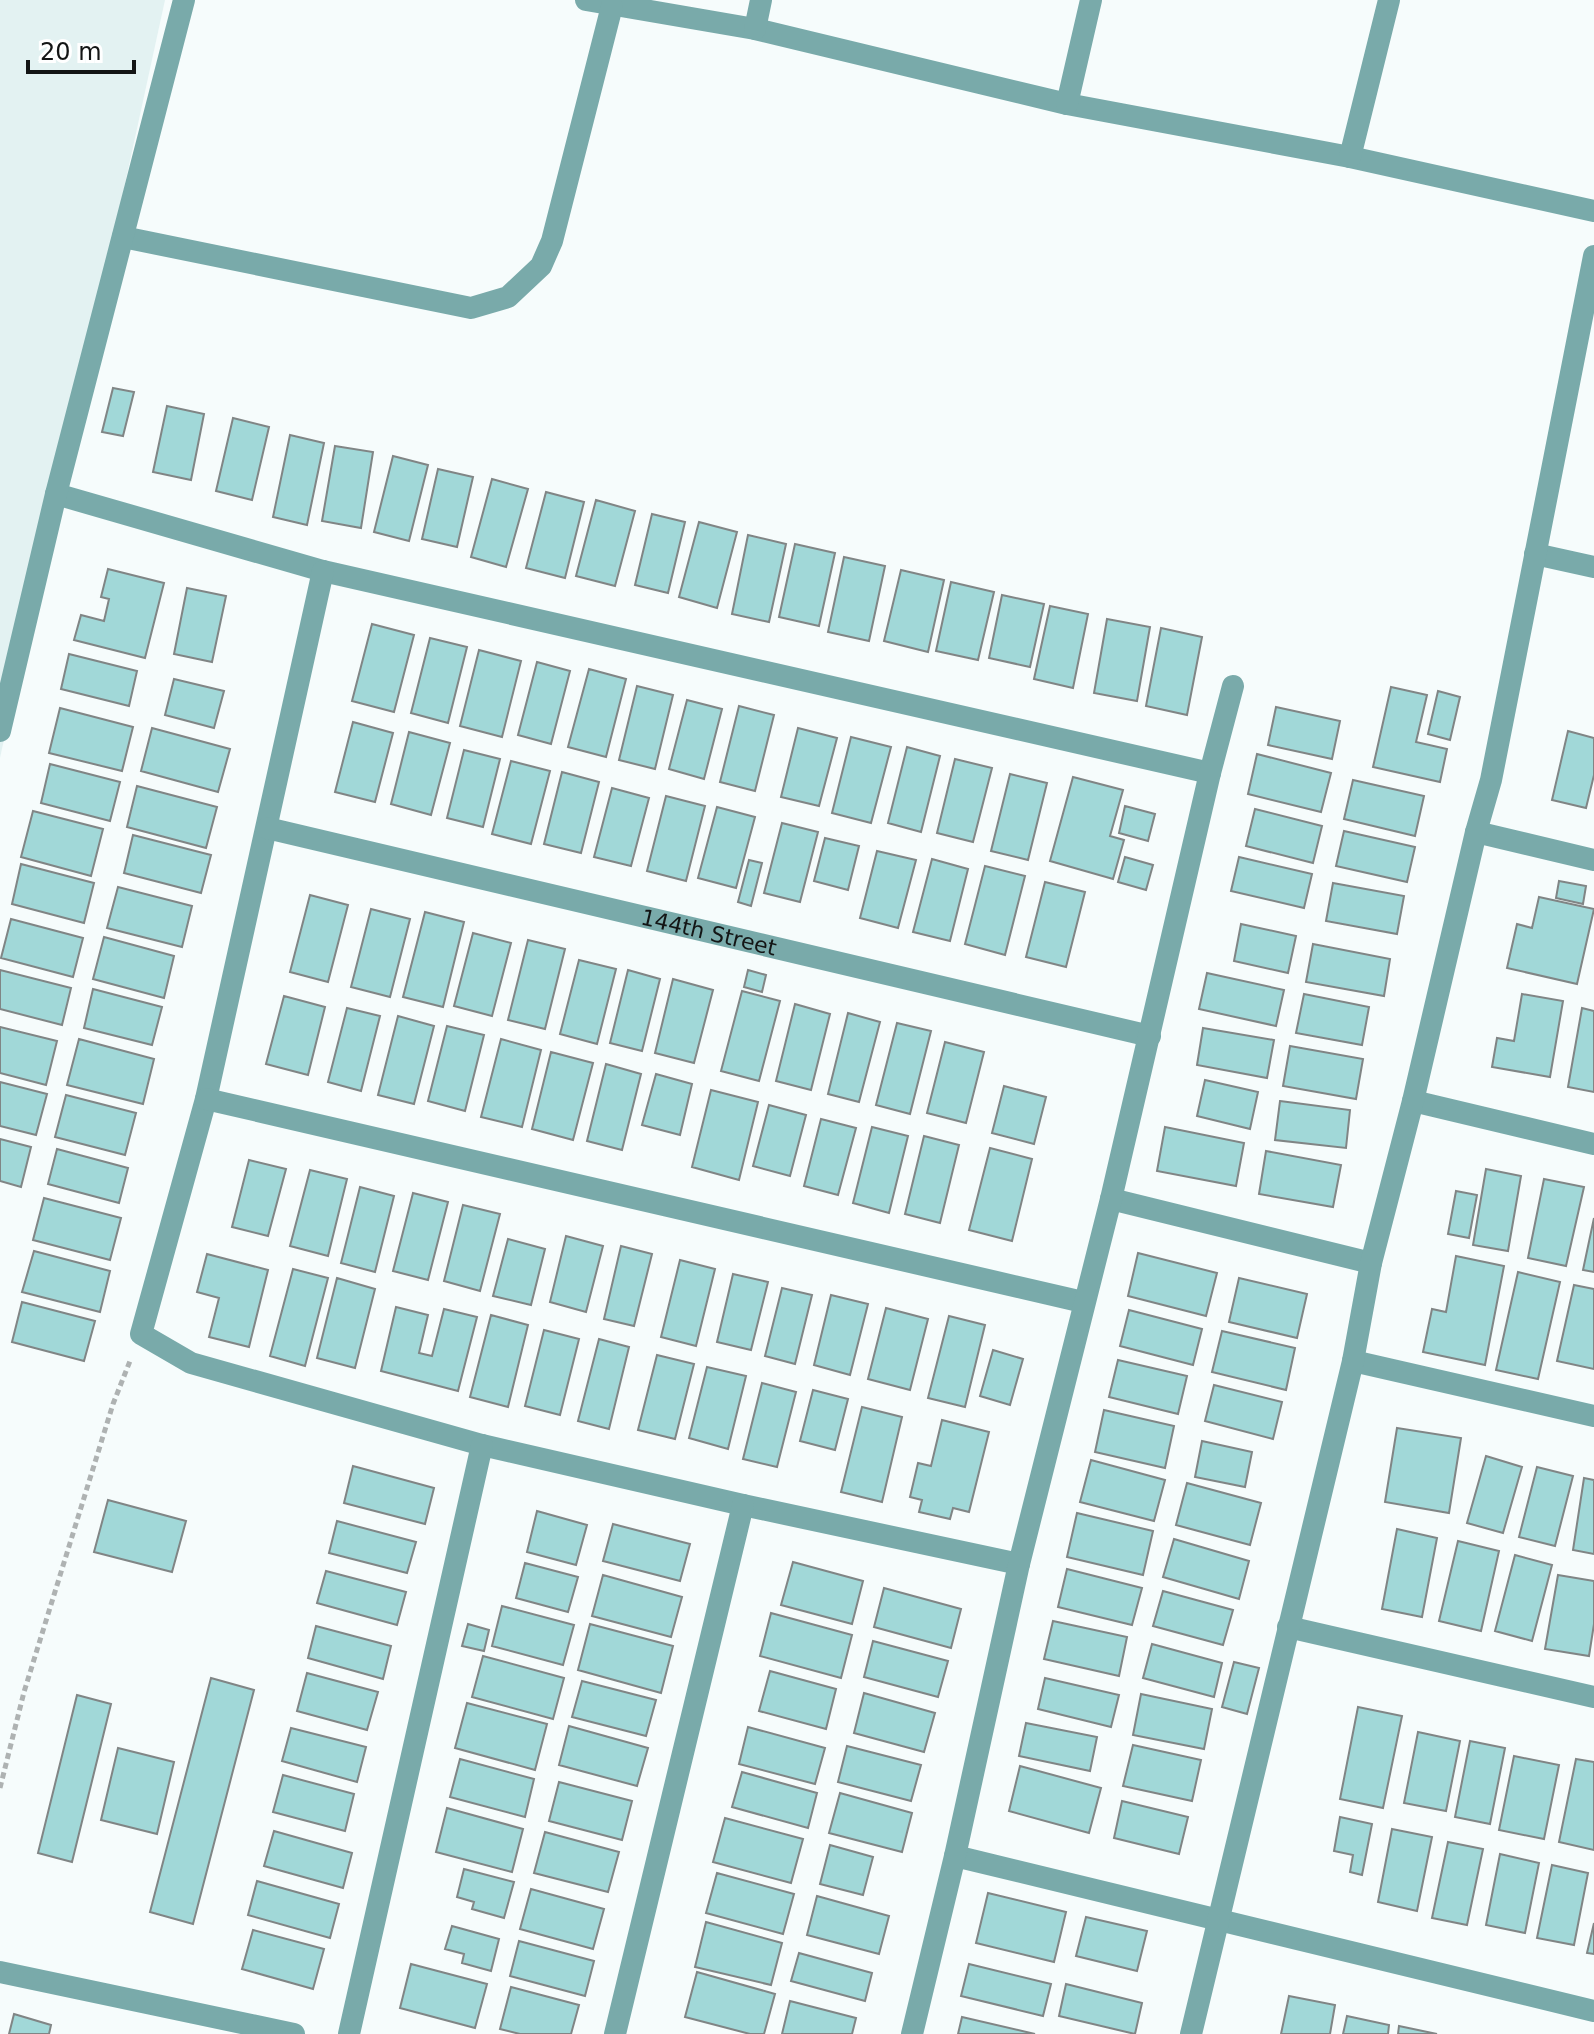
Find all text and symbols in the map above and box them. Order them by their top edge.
scale bar [28,24,134,74]
text: 20 m [40,38,102,66]
street label: 144th Street [639,905,779,961]

